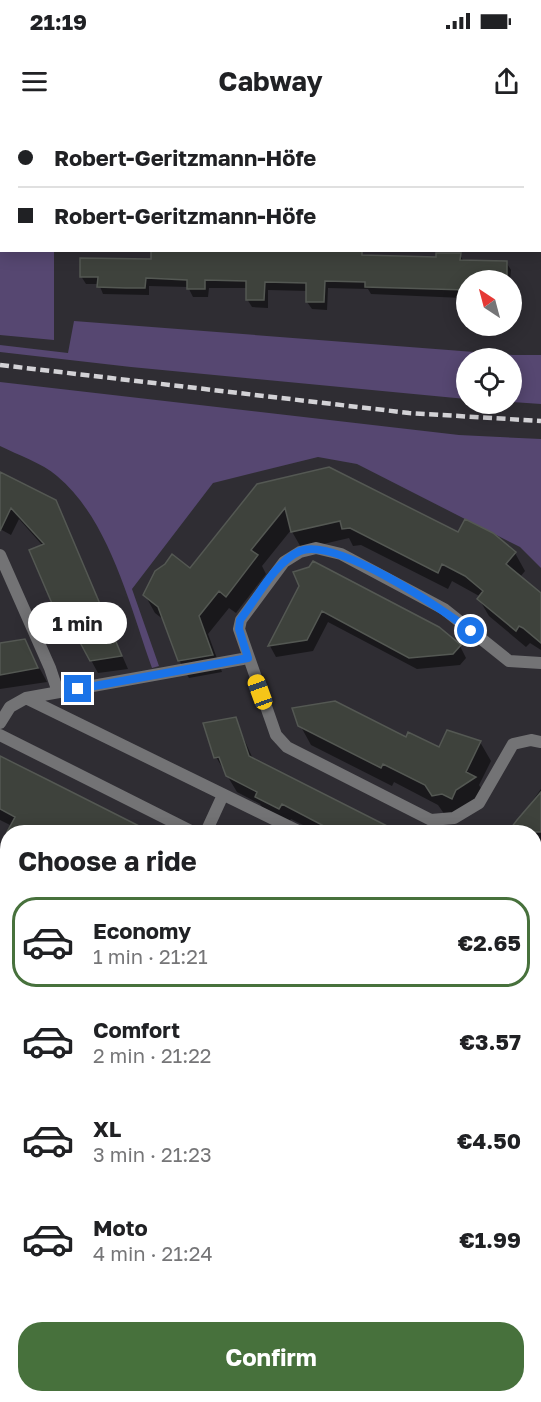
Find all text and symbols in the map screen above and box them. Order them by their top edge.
text: 21:19 [30,8,87,35]
icon: menu [18,65,51,98]
text: Cabway [218,65,323,97]
icon: share [490,65,523,98]
text: Robert-Geritzmann-Höfe [54,144,316,171]
text: Robert-Geritzmann-Höfe [54,202,316,229]
north arrow [456,270,522,336]
map controls [456,270,522,414]
button: locate [456,348,522,414]
callout: 1 min [28,602,128,644]
text: 1 min [52,611,103,635]
route start [457,617,484,644]
car [245,672,275,712]
route end [64,675,91,702]
text: Choose a ride [18,845,197,877]
icon: car [21,915,75,969]
text: Economy [93,917,191,944]
text: €2.65 [458,929,521,956]
text: 1 min · 21:21 [93,944,208,968]
icon: car [21,1014,75,1068]
text: Comfort [93,1016,180,1043]
text: €3.57 [460,1028,521,1055]
text: 2 min · 21:22 [93,1043,211,1067]
icon: car [21,1113,75,1167]
text: XL [93,1115,121,1142]
text: €4.50 [457,1127,521,1154]
text: 3 min · 21:23 [93,1142,212,1166]
icon: car [21,1212,75,1266]
text: Moto [93,1214,148,1241]
text: €1.99 [459,1226,521,1253]
text: 4 min · 21:24 [93,1241,213,1265]
button: Confirm [18,1322,524,1391]

